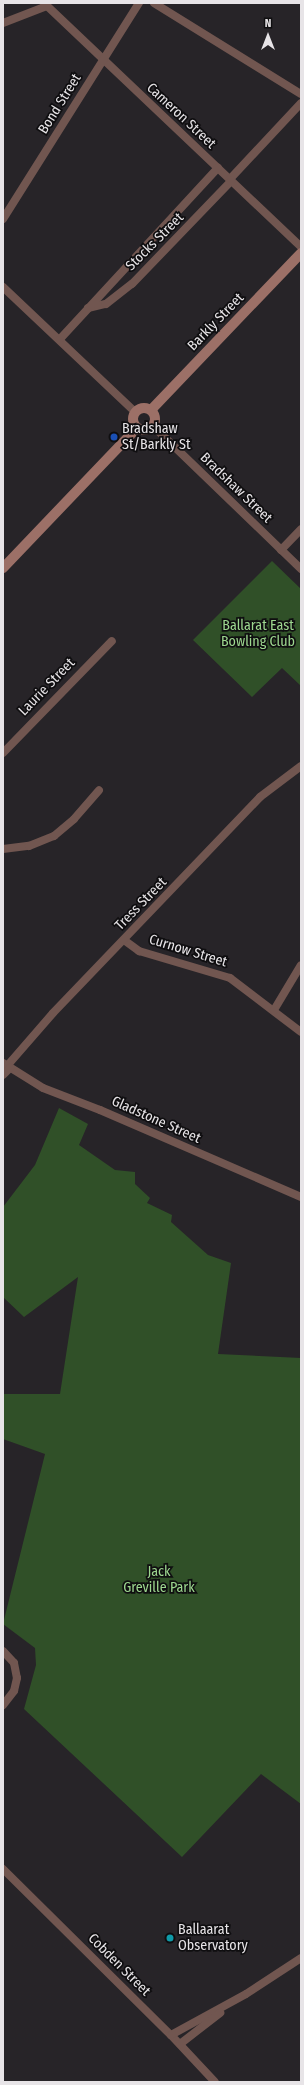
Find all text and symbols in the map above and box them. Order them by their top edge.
north arrow [248,16,288,56]
text: N [265,17,271,30]
street label: Bond Street [35,71,85,137]
street label: Cameron Street [143,80,219,152]
street label: Stocks Street [123,210,187,274]
street label: Barkly Street [184,290,248,354]
place label: Bradshaw St/Barkly St [122,421,191,454]
marker: Bradshaw St/Barkly St [109,432,119,442]
street label: Bradshaw Street [197,449,275,527]
park label: Ballarat East Bowling Club [221,618,295,650]
street label: Laurie Street [15,655,79,719]
street label: Tress Street [112,874,170,934]
street label: Curnow Street [147,931,229,971]
street label: Gladstone Street [109,1093,203,1147]
park label: Jack Greville Park [123,1564,195,1596]
place label: Ballaarat Observatory [178,1922,248,1954]
street label: Cobden Street [84,1930,154,2000]
marker: Ballaarat Observatory [165,1933,175,1943]

